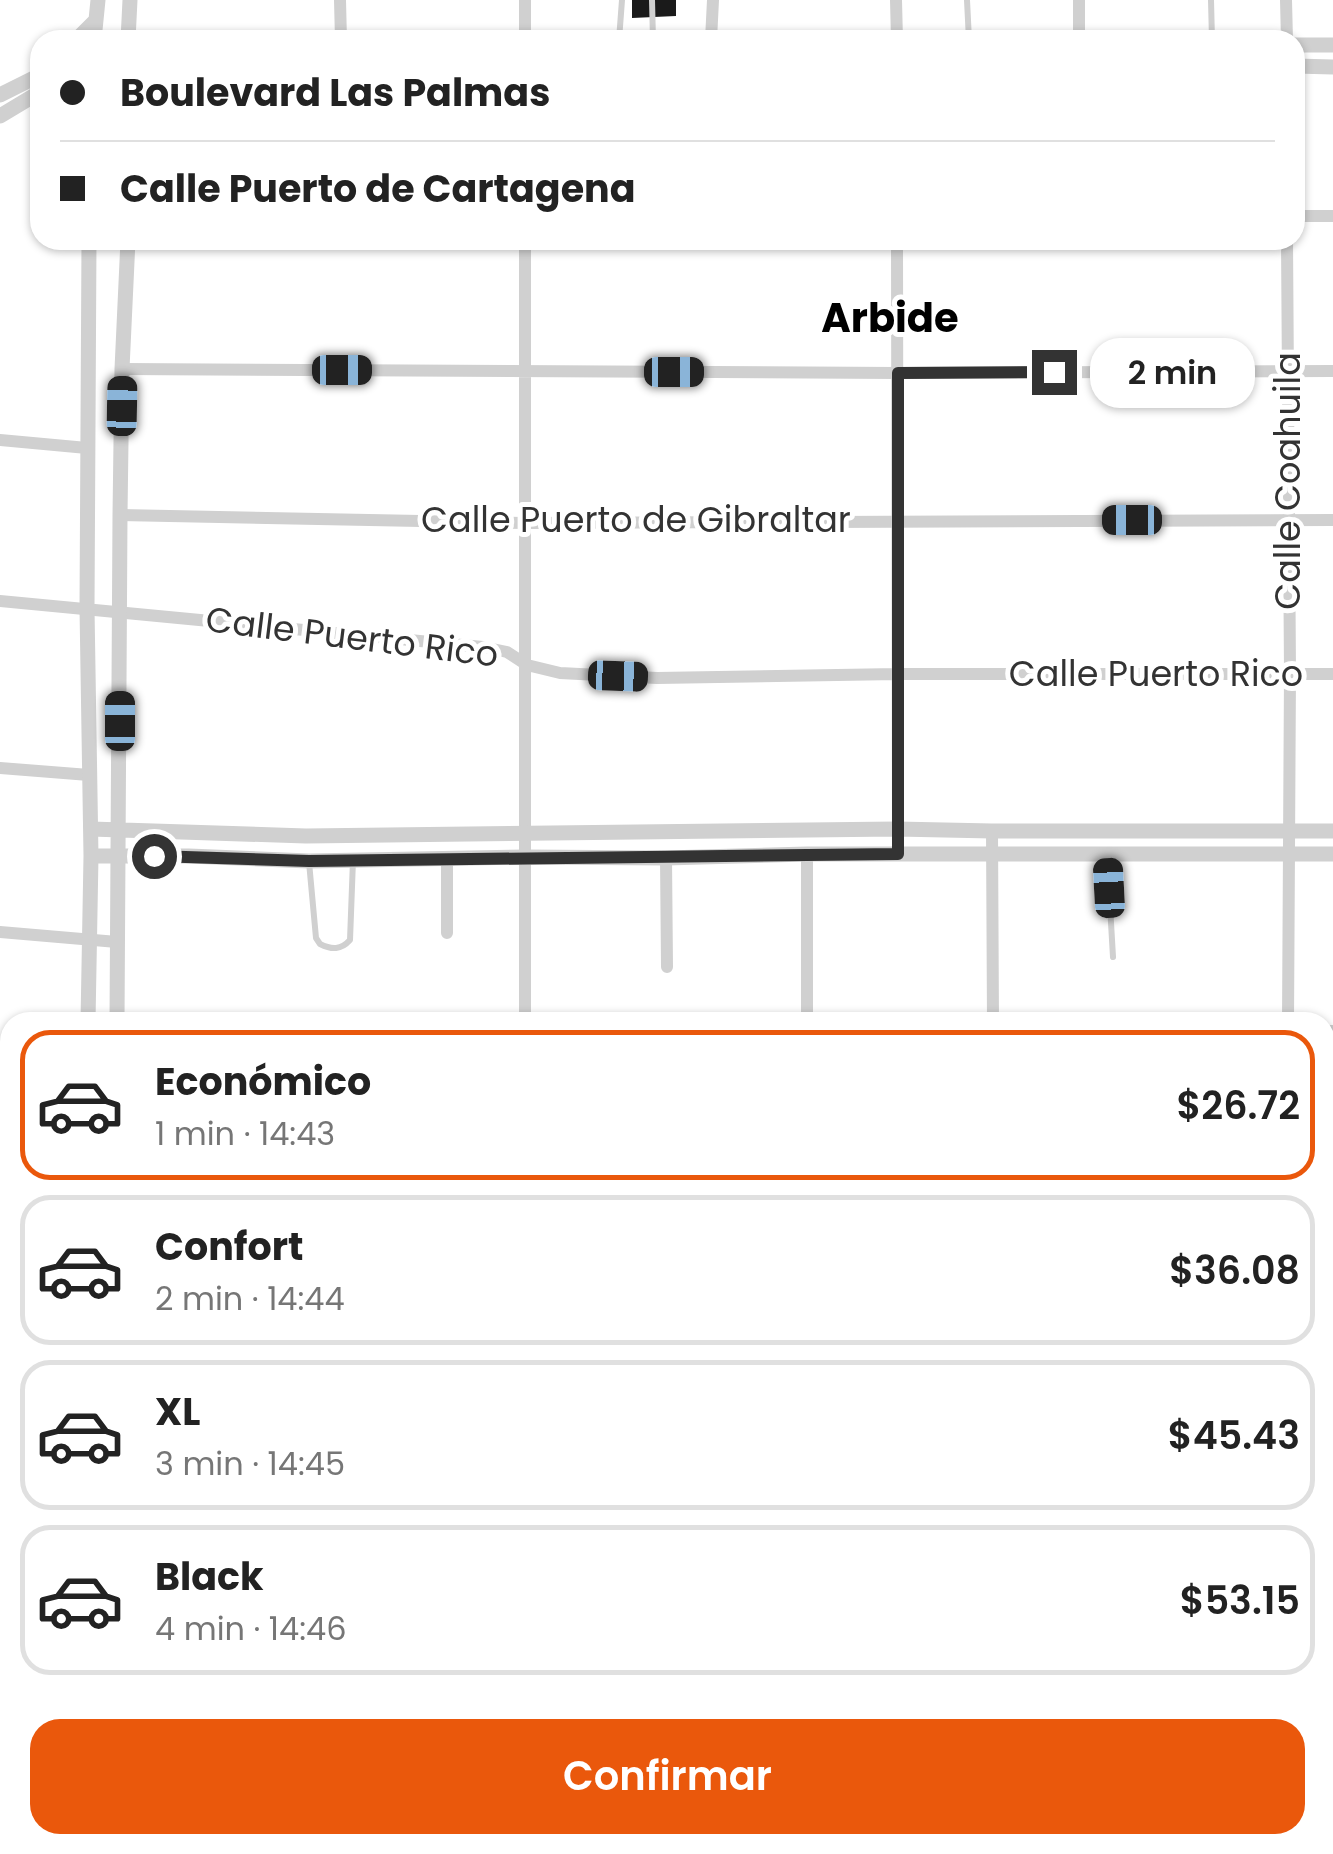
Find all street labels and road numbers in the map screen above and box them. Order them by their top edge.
street label: Calle Coahuila [1263,352,1312,610]
street label: Calle Puerto de Gibraltar [421,495,851,544]
street label: Calle Puerto Rico [203,594,501,679]
street label: Calle Puerto Rico [1009,649,1303,698]

